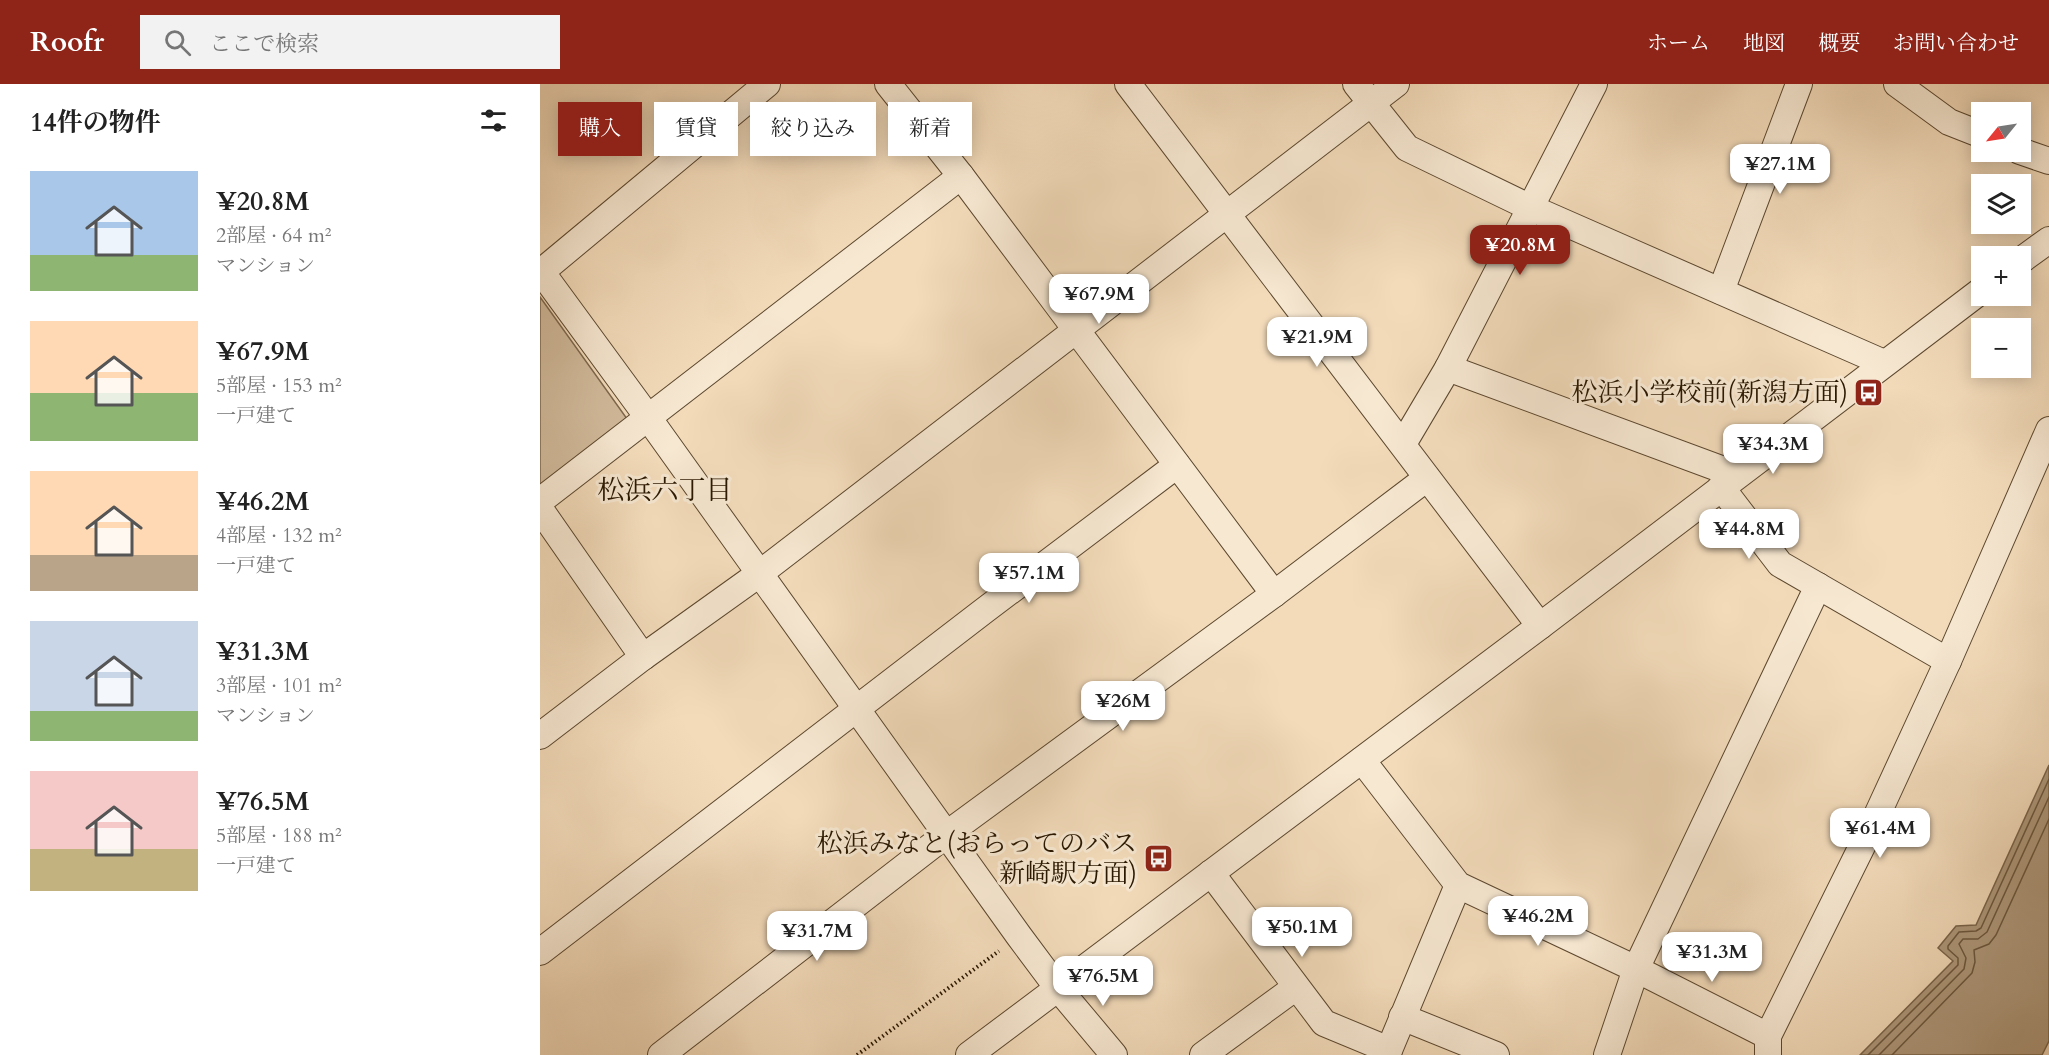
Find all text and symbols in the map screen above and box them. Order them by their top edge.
search box [140,15,560,69]
text: Roofr [30,23,104,61]
icon: search [161,26,194,59]
text: ここで検索 [209,29,319,59]
text: ホーム [1647,29,1710,58]
text: 地図 [1743,29,1785,58]
text: 概要 [1818,29,1860,58]
text: お問い合わせ [1893,29,2019,58]
chip: 購入 [558,102,642,156]
chip: 賃貸 [654,102,738,156]
chip: 絞り込み [750,102,876,156]
chip: 新着 [888,102,972,156]
north arrow [1971,102,2031,162]
map controls [1971,102,2031,378]
icon: filters [477,104,510,137]
text: 14件の物件 [30,105,161,140]
pin: ¥27.1M [1731,144,1829,195]
text: ¥27.1M [1744,150,1816,177]
button: layers [1971,174,2031,234]
text: ¥20.8M [216,184,309,219]
icon: home [78,195,150,267]
text: 2部屋 · 64 m² [216,222,332,249]
pin: ¥20.8M [1471,225,1569,276]
text: ¥20.8M [1484,231,1556,258]
button: + [1971,246,2031,306]
text: マンション [216,252,315,279]
pin: ¥67.9M [1050,274,1148,325]
text: ¥67.9M [1063,280,1135,307]
pin: ¥21.9M [1268,317,1366,368]
button: − [1971,318,2031,378]
text: ¥21.9M [1281,323,1353,350]
text: ¥67.9M [216,334,309,369]
icon: home [78,345,150,417]
text: 5部屋 · 153 m² [216,372,342,399]
place label: 松浜小学校前(新潟方面) [1571,375,1848,410]
bus stop icon: 松浜小学校前(新潟方面) [1853,376,1885,408]
text: 一戸建て [216,402,296,429]
pin: ¥34.3M [1724,424,1822,475]
text: ¥34.3M [1737,430,1809,457]
district label: 松浜六丁目 [598,472,733,509]
text: ¥46.2M [216,484,309,519]
icon: home [78,495,150,567]
pin: ¥44.8M [1700,509,1798,560]
text: ¥44.8M [1713,515,1785,542]
text: 4部屋 · 132 m² [216,522,342,549]
text: 一戸建て [216,552,296,579]
pin: ¥57.1M [980,553,1078,604]
text: ¥57.1M [993,559,1065,586]
text: ¥31.3M [216,634,309,669]
icon: home [78,645,150,717]
text: 3部屋 · 101 m² [216,672,342,699]
pin: ¥26M [1087,681,1159,732]
text: ¥26M [1095,687,1151,714]
text: マンション [216,702,315,729]
text: ¥76.5M [216,784,309,819]
icon: home [78,795,150,867]
pin: ¥61.4M [1831,808,1929,859]
text: ¥61.4M [1844,814,1916,841]
text: 5部屋 · 188 m² [216,822,342,849]
place label: 松浜みなと(おらってのバス 新崎駅方面) [817,826,1137,891]
bus stop icon: 松浜みなと(おらってのバス 新崎駅方面) [1142,842,1174,874]
text: 一戸建て [216,852,296,879]
pin: ¥46.2M [1489,896,1587,947]
text: ¥46.2M [1502,902,1574,929]
pin: ¥50.1M [1253,907,1351,958]
pin: ¥31.7M [768,911,866,962]
text: ¥50.1M [1266,913,1338,940]
text: ¥31.7M [781,917,853,944]
pin: ¥31.3M [1663,932,1761,983]
text: ¥31.3M [1676,938,1748,965]
pin: ¥76.5M [1054,956,1152,1007]
text: ¥76.5M [1067,962,1139,989]

